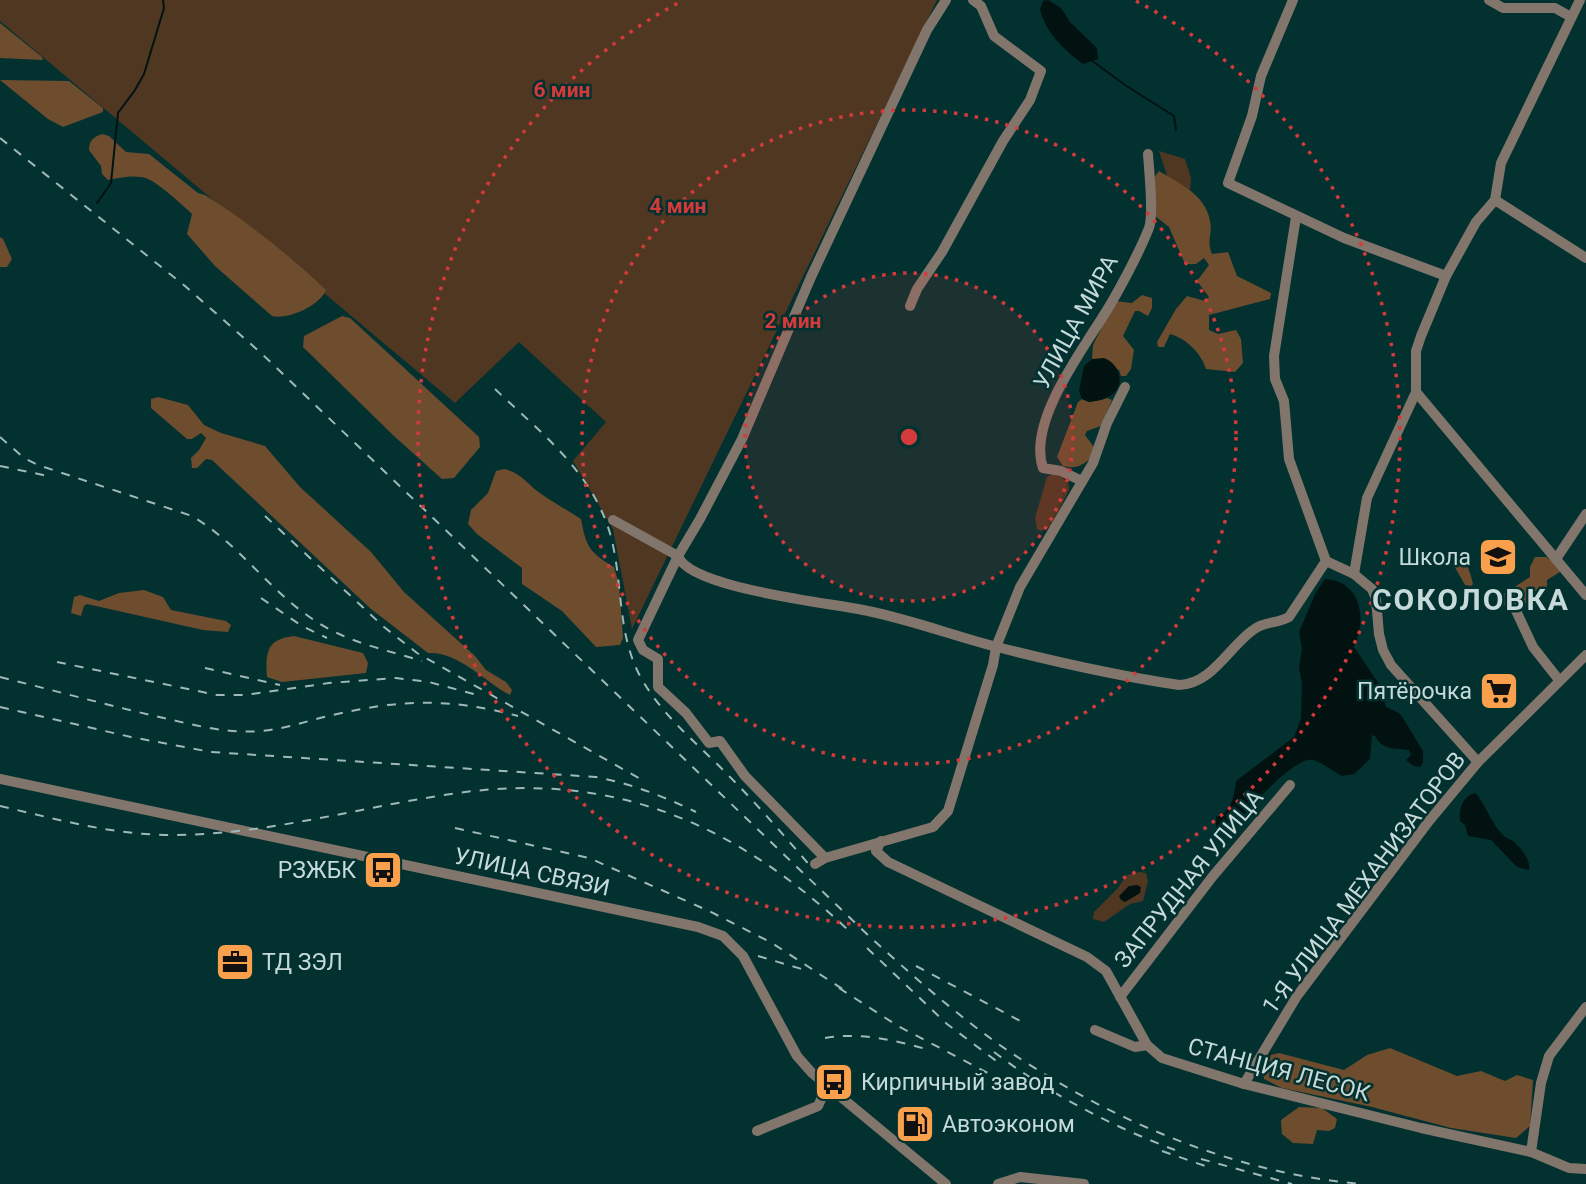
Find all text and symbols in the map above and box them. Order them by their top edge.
text: 6 мин [534,78,591,102]
text: 4 мин [650,194,707,218]
street label: УЛИЦА МИРА [1028,250,1124,394]
text: 2 мин [765,309,822,333]
centre of rings [897,425,921,449]
school or university icon: Школа [1477,536,1519,578]
place label: Школа [1398,544,1471,571]
district label: СОКОЛОВКА [1372,582,1570,617]
supermarket icon: Пятёрочка [1478,670,1520,712]
place label: Пятёрочка [1357,678,1472,705]
street label: 1-Я УЛИЦА МЕХАНИЗАТОРОВ [1257,747,1471,1019]
street label: ЗАПРУДНАЯ УЛИЦА [1109,785,1269,973]
street label: УЛИЦА СВЯЗИ [452,842,612,902]
bus stop icon: РЗЖБК [362,849,404,891]
place label: РЗЖБК [278,857,356,884]
office icon: ТД ЗЭЛ [214,941,256,983]
place label: ТД ЗЭЛ [262,949,343,976]
street label: СТАНЦИЯ ЛЕСОК [1185,1033,1373,1107]
bus stop icon: Кирпичный завод [813,1061,855,1103]
place label: Кирпичный завод [861,1069,1055,1096]
fuel station icon: Автоэконом [894,1103,936,1145]
place label: Автоэконом [942,1111,1075,1138]

